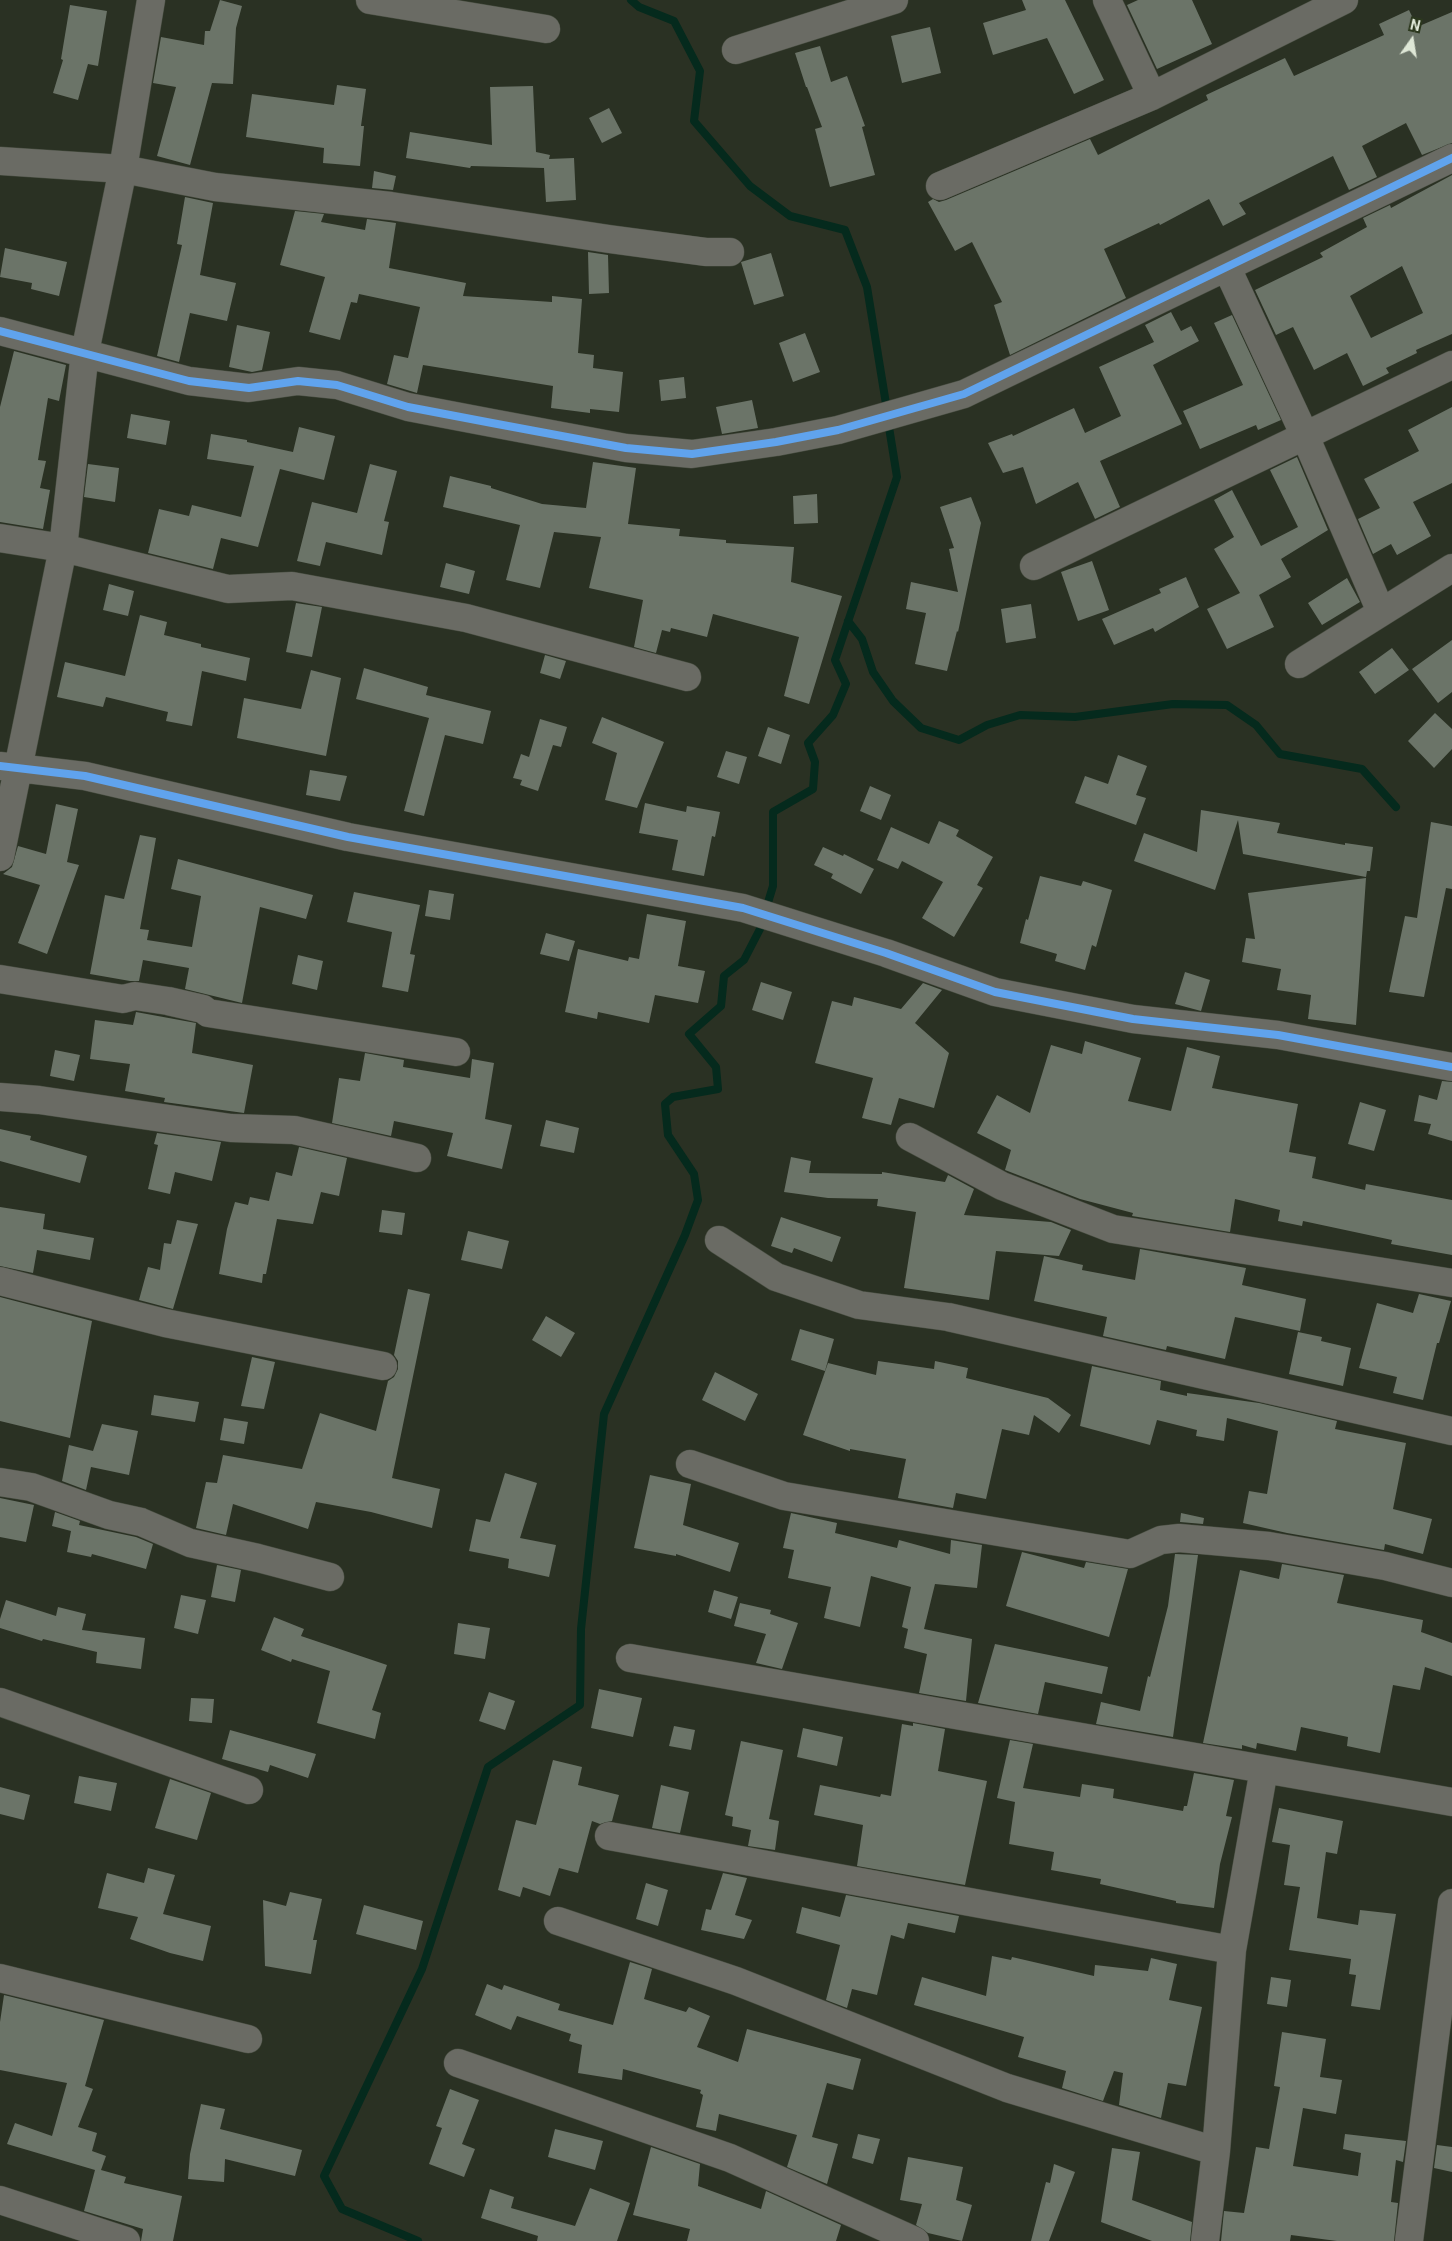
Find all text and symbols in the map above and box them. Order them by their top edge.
north arrow [1387,15,1437,65]
text: N [1409,16,1422,34]

